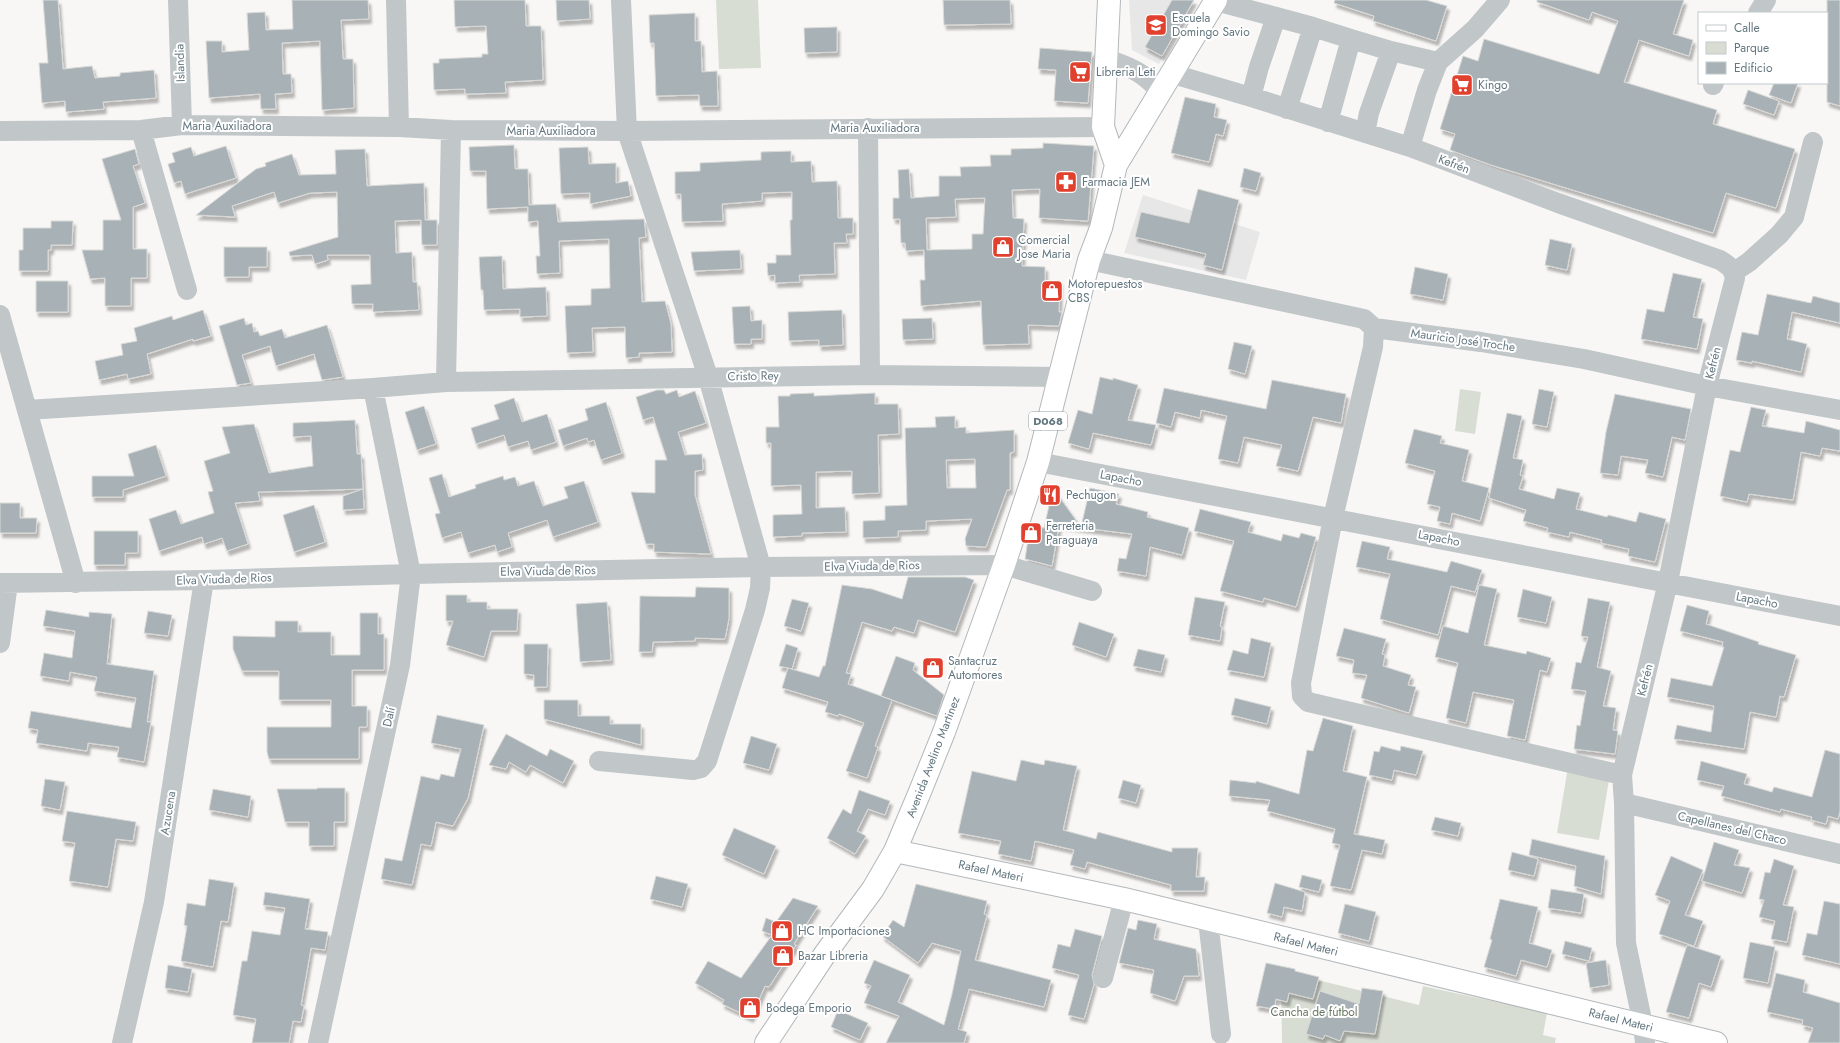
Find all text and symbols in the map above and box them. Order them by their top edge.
place label: Escuela Domingo Savio [1172,9,1250,41]
school or university icon: Escuela Domingo Savio [1143,12,1169,38]
legend [1698,12,1828,84]
text: Calle [1734,19,1760,37]
text: Parque [1734,39,1769,57]
street label: Islandia [170,43,190,82]
supermarket icon: Libreria Leti [1067,59,1093,85]
text: Edificio [1734,59,1773,77]
place label: Libreria Leti [1096,63,1156,81]
supermarket icon: Kingo [1449,72,1475,98]
place label: Kingo [1478,76,1508,94]
street label: Maria Auxiliadora [182,117,272,135]
street label: Maria Auxiliadora [830,119,920,137]
street label: Maria Auxiliadora [506,122,596,140]
street label: Kefrén [1436,150,1472,178]
pharmacy icon: Farmacia JEM [1053,169,1079,195]
place label: Farmacia JEM [1082,173,1150,191]
place label: Comercial Jose Maria [1016,231,1071,263]
shop icon: Comercial Jose Maria [990,234,1016,260]
place label: Motorepuestos CBS [1068,275,1142,307]
shop icon: Motorepuestos CBS [1039,278,1065,304]
street label: Mauricio José Troche [1410,324,1516,356]
street label: Kefrén [1700,345,1726,381]
street label: Cristo Rey [727,367,780,385]
road number: D068 [1029,412,1067,430]
street label: Lapacho [1098,465,1144,491]
restaurant icon: Pechugon [1037,482,1063,508]
place label: Pechugon [1066,486,1116,504]
place label: Ferreteria Paraguaya [1046,517,1098,549]
shop icon: Ferreteria Paraguaya [1018,520,1044,546]
street label: Lapacho [1416,525,1462,551]
street label: Elva Viuda de Rios [824,556,920,576]
street label: Elva Viuda de Rios [500,561,596,581]
street label: Elva Viuda de Rios [176,568,272,590]
street label: Lapacho [1734,587,1780,613]
place label: Santacruz Automores [948,652,1002,684]
shop icon: Santacruz Automores [920,655,946,681]
street label: Kefrén [1632,662,1658,698]
street label: Avenida Avelino Martinez [902,693,965,820]
street label: Dalí [378,705,400,729]
street label: Azucena [156,790,180,836]
street label: Capellanes del Chaco [1676,807,1789,849]
street label: Rafael Materi [957,855,1025,887]
shop icon: HC Importaciones [769,918,795,944]
place label: HC Importaciones [798,922,890,940]
street label: Rafael Materi [1272,927,1340,961]
shop icon: Bazar Libreria [770,943,796,969]
place label: Bazar Libreria [798,947,868,965]
shop icon: Bodega Emporio [737,995,763,1021]
place label: Bodega Emporio [766,999,852,1017]
park label: Cancha de fútbol [1270,1003,1358,1021]
street label: Rafael Materi [1587,1003,1655,1037]

